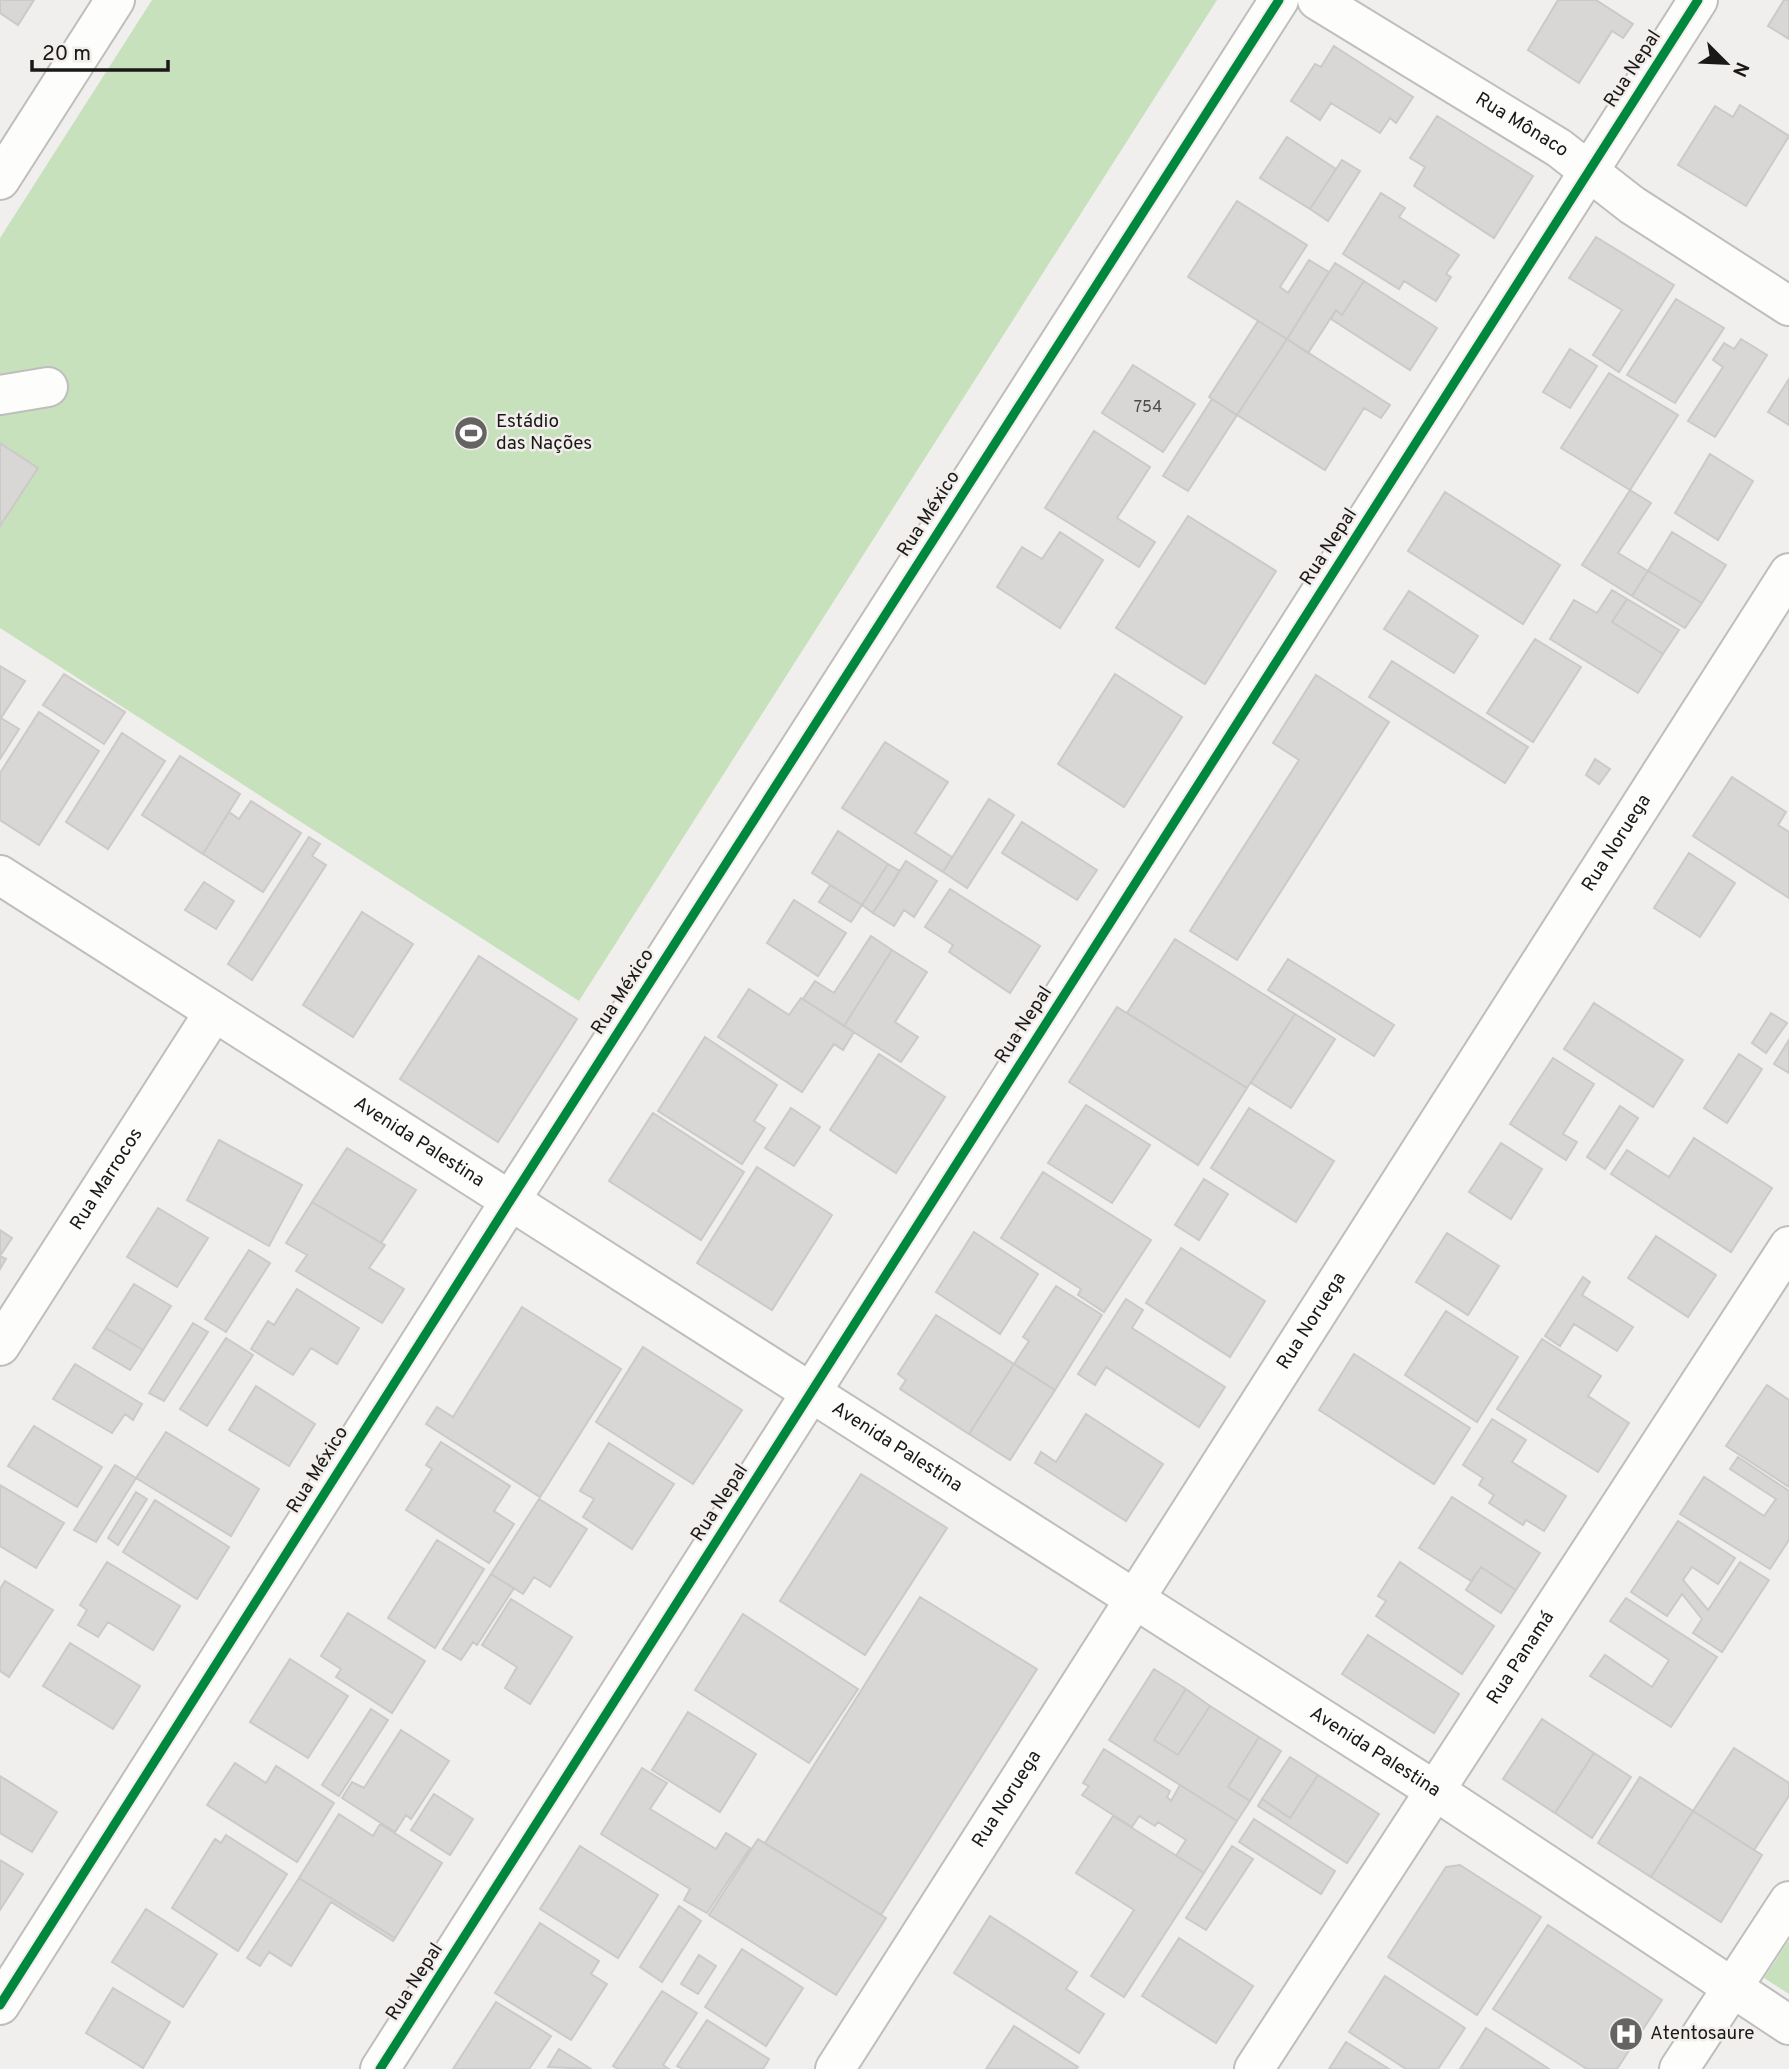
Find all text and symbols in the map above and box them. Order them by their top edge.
street label: Rua Nepal [1599,26,1667,112]
scale bar [32,28,168,72]
north arrow [1691,28,1761,98]
text: 20 m [42,41,91,68]
text: N [1726,58,1753,80]
street label: Rua Mônaco [1471,88,1573,163]
house number: 754 [1134,398,1162,418]
place label: Estádio das Nações [496,410,592,456]
sports icon: Estádio das Nações [452,414,490,452]
street label: Rua México [892,466,966,562]
street label: Rua Nepal [1295,504,1363,590]
street label: Rua Noruega [1577,790,1657,896]
street label: Rua México [586,944,660,1040]
street label: Rua Nepal [990,982,1058,1068]
street label: Avenida Palestina [349,1092,489,1193]
street label: Rua Marrocos [65,1124,148,1235]
street label: Rua Noruega [1272,1268,1352,1374]
street label: Avenida Palestina [827,1397,967,1498]
street label: Rua México [282,1422,354,1518]
street label: Rua Nepal [686,1460,754,1546]
street label: Rua Panamá [1482,1607,1560,1709]
street label: Avenida Palestina [1305,1702,1445,1803]
street label: Rua Noruega [967,1746,1047,1852]
street label: Rua Nepal [381,1939,449,2025]
hospital icon: Atentosaure [1607,2015,1645,2053]
place label: Atentosaure [1650,2022,1755,2046]

